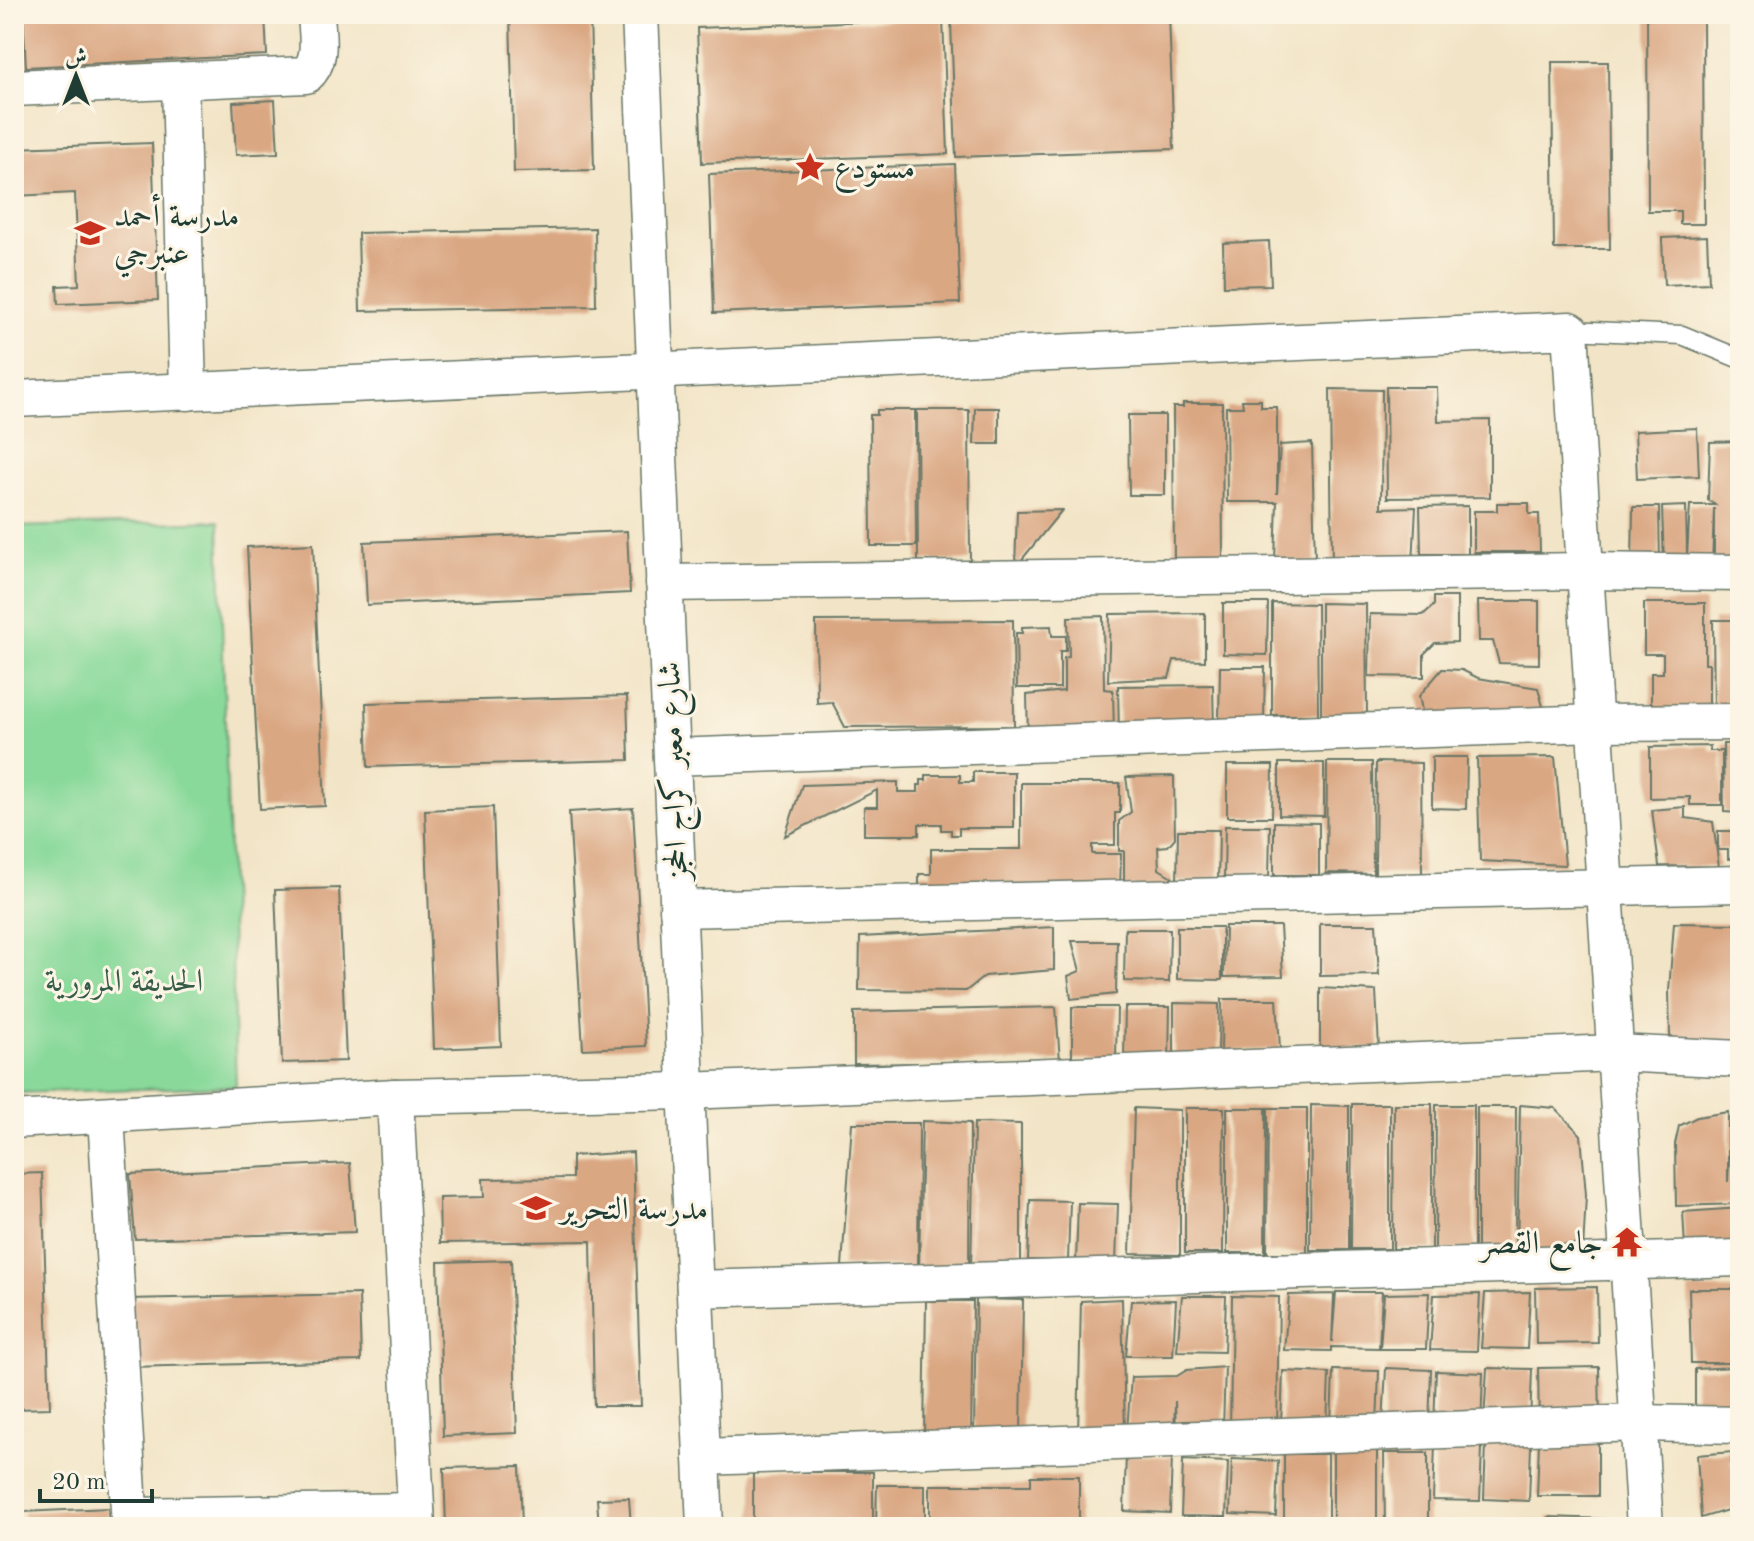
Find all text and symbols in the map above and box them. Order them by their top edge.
north arrow [36,36,116,116]
text: ش [65,47,87,69]
place icon: مستودع [793,150,827,184]
place label: مستودع [834,154,915,194]
place label: مدرسة أحمد عنبرجي [114,193,239,278]
school or university icon: مدرسة أحمد عنبرجي [73,216,107,250]
street label: شارع معبر كراج الحجز [652,661,704,884]
park label: الحديقة المرورية [45,967,203,1001]
school or university icon: مدرسة التحرير [519,1191,553,1225]
place label: مدرسة التحرير [557,1195,708,1229]
temple icon: جامع القصر [1610,1225,1644,1259]
place label: جامع القصر [1477,1229,1603,1271]
scale bar [40,1453,152,1503]
text: 20 m [52,1471,106,1495]

